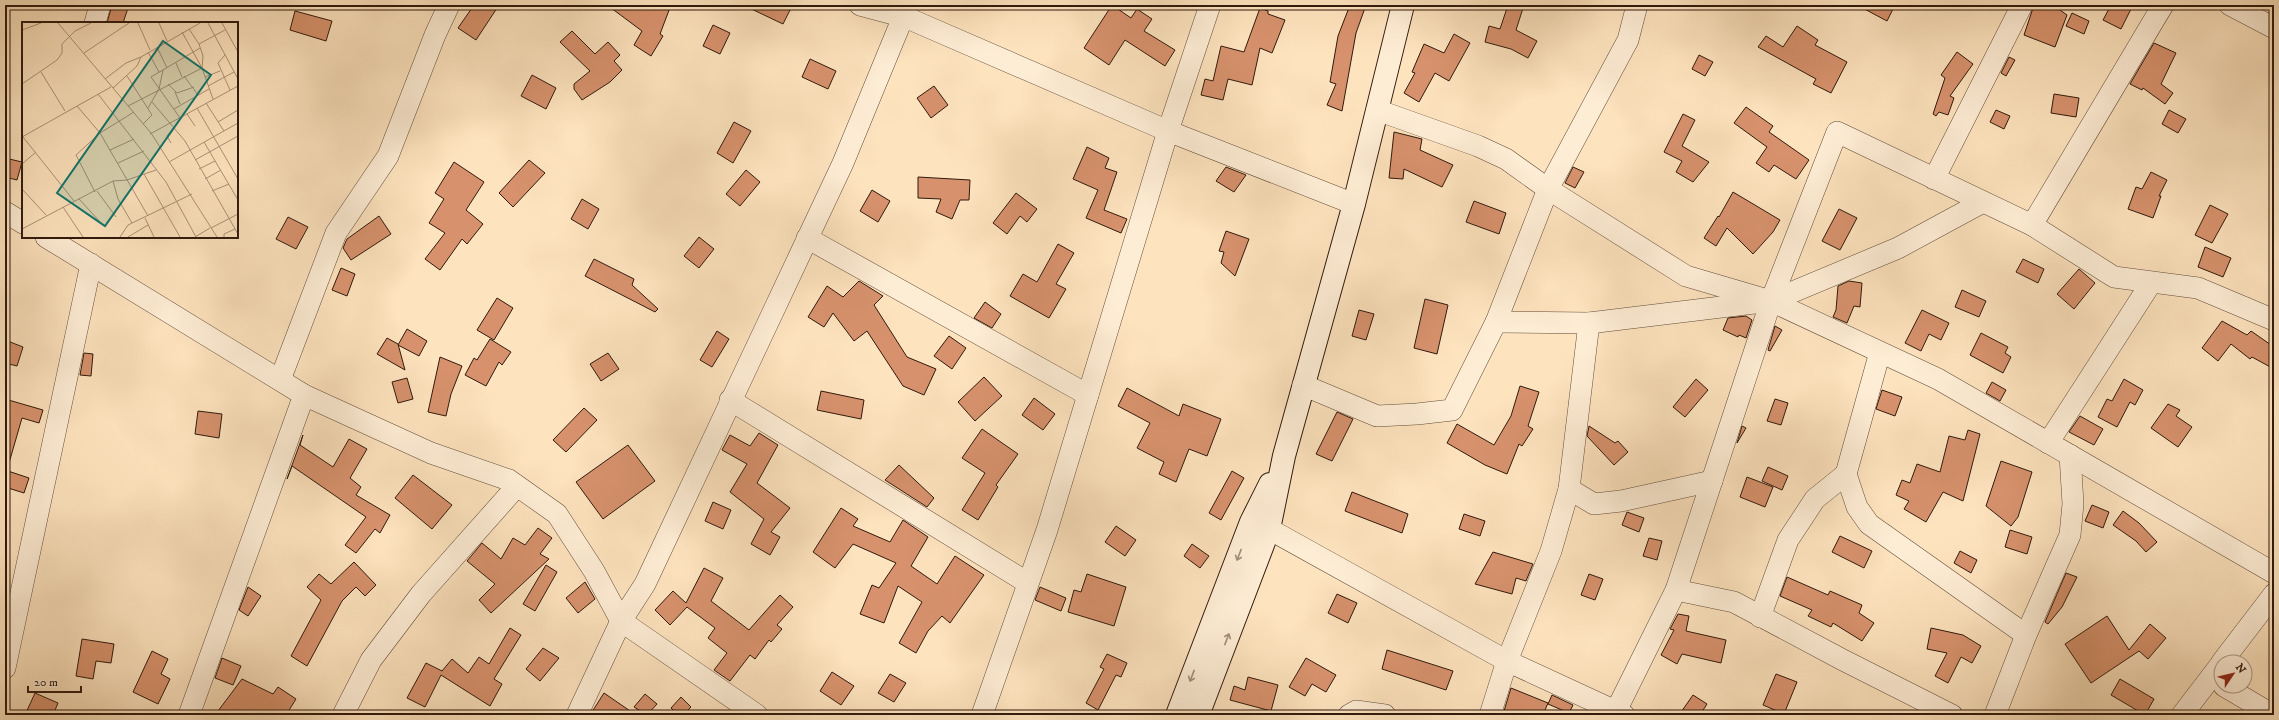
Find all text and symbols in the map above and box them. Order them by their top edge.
inset map [22,22,238,238]
one-way arrow [1234,548,1242,560]
one-way arrow [1224,634,1232,646]
north arrow [2213,654,2253,694]
text: N [2232,661,2249,677]
scale bar [28,668,81,694]
one-way arrow [1188,670,1196,682]
text: 20 m [34,675,58,690]

